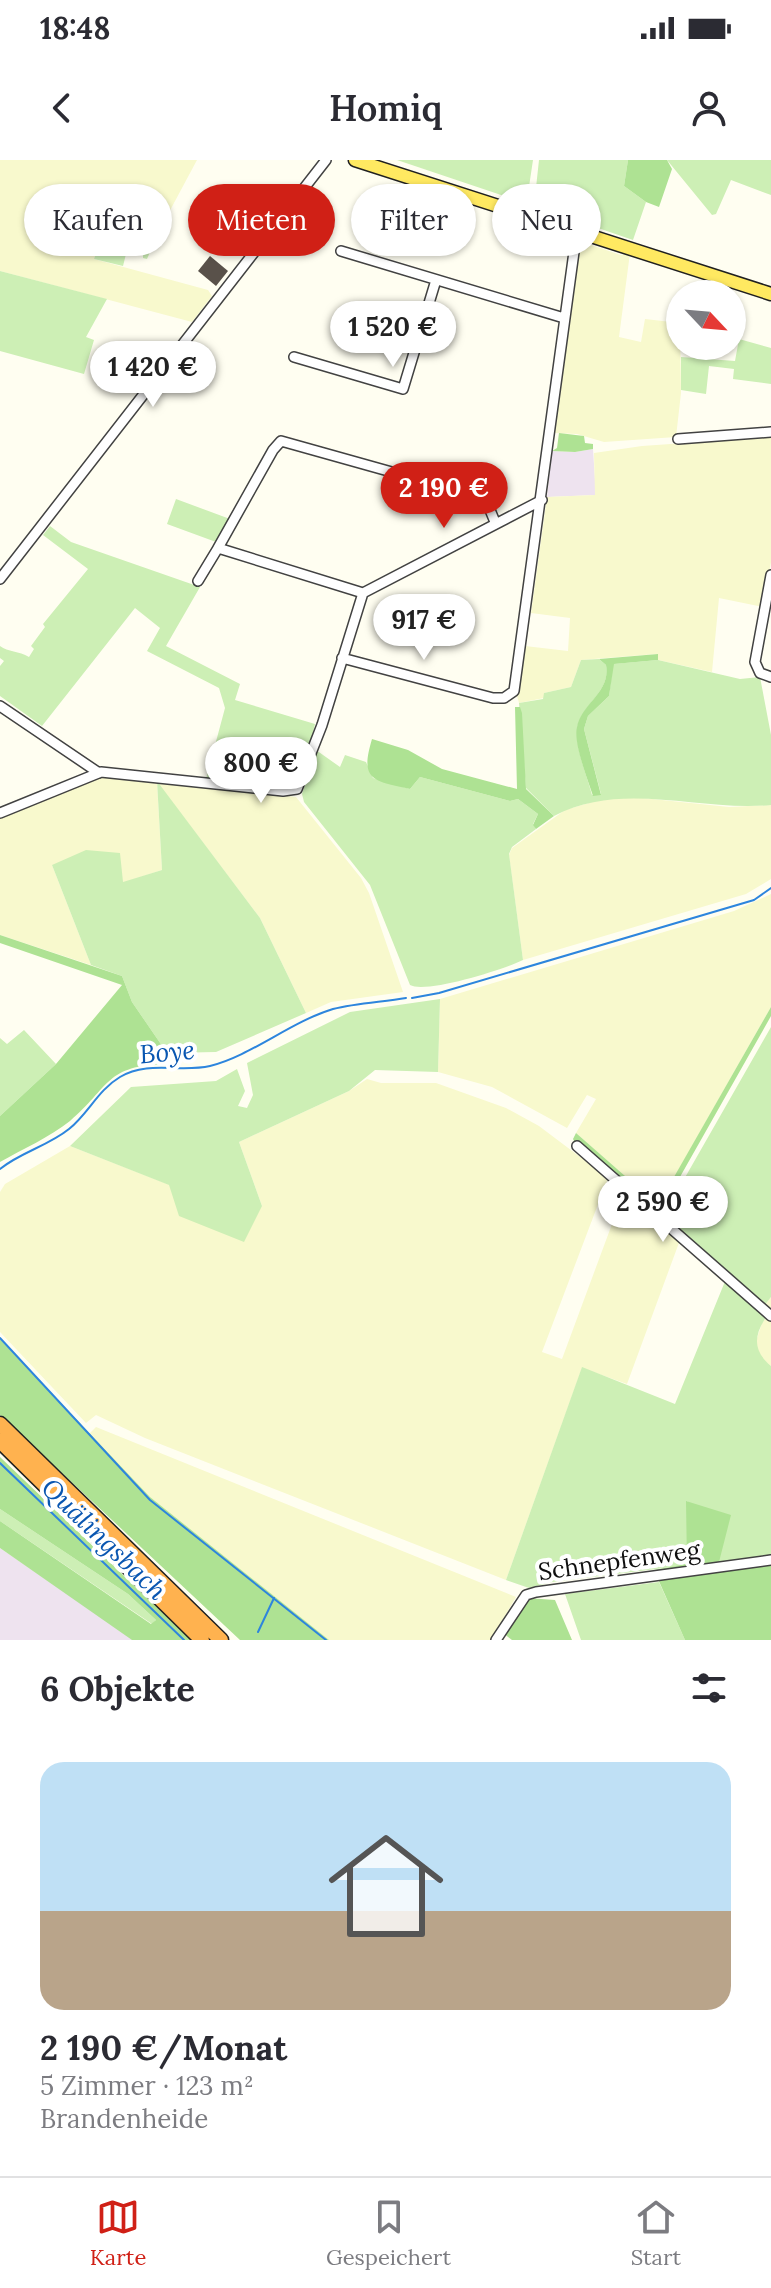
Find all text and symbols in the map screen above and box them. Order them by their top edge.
text: 18:48 [40,9,110,47]
text: Homiq [329,85,442,131]
icon: back [40,86,84,130]
icon: person [687,86,731,130]
chip: Kaufen [24,184,172,256]
chip: Mieten [188,184,335,256]
chip: Filter [351,184,476,256]
chip: Neu [492,184,601,256]
north arrow [666,280,746,360]
map controls [666,280,746,360]
pin: 1 520 € [319,301,467,369]
text: 1 520 € [348,310,438,343]
pin: 1 420 € [79,341,227,409]
text: 1 420 € [108,350,198,383]
pin: 2 190 € [370,462,518,530]
text: 2 190 € [399,471,489,504]
pin: 917 € [368,594,480,662]
text: 917 € [391,603,457,636]
pin: 800 € [205,737,317,805]
text: 800 € [223,746,299,779]
water label: Boye [138,1033,196,1070]
pin: 2 590 € [589,1176,737,1244]
text: 2 590 € [616,1185,710,1218]
water label: Quälingsbach [35,1471,174,1607]
street label: Schnepfenweg [536,1534,702,1587]
icon: filters [687,1666,731,1710]
text: 6 Objekte [40,1667,195,1710]
icon: home [314,1814,458,1958]
text: 2 190 €/Monat [40,2026,287,2069]
text: 5 Zimmer · 123 m² [40,2069,254,2102]
text: Brandenheide [40,2102,208,2135]
tab: Karte [90,2195,146,2271]
tab: Gespeichert [326,2195,451,2271]
tab: Start [631,2195,681,2271]

